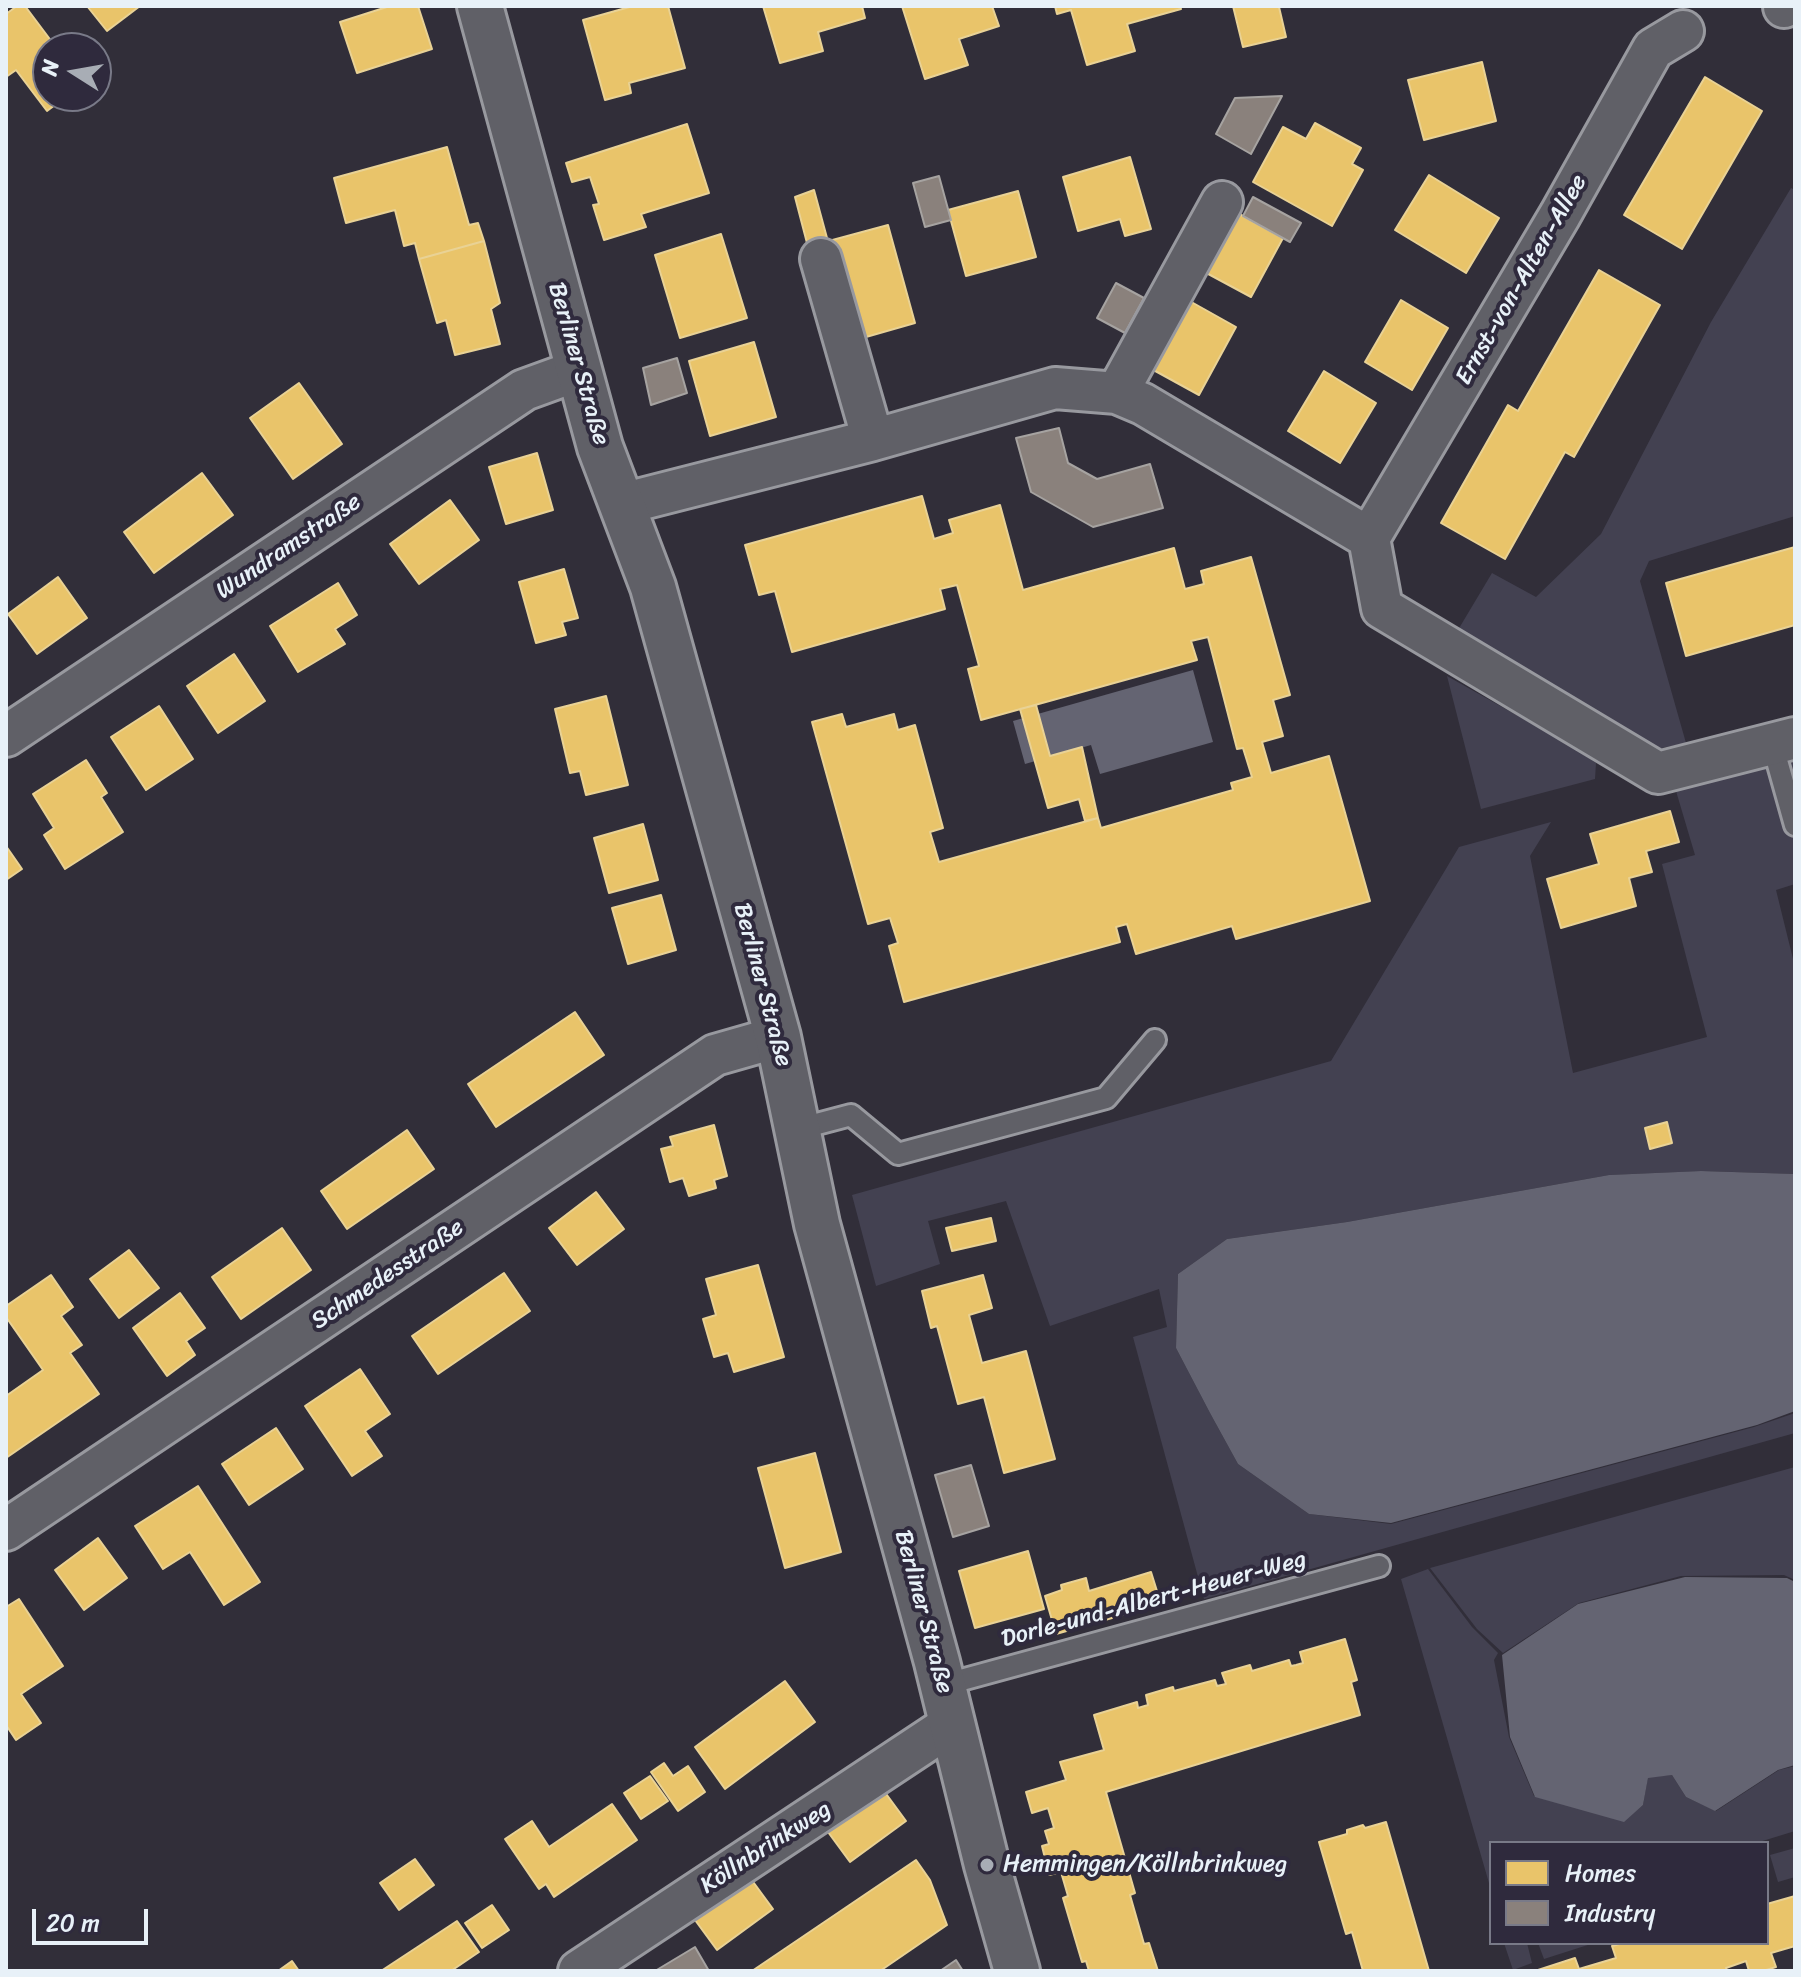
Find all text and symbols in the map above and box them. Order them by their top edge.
north arrow [32,32,112,112]
text: N [29,57,71,79]
street label: Ernst-von-Alten-Allee [1450,170,1594,390]
street label: Berliner Straße [541,279,615,449]
street label: Wundramstraße [211,488,367,606]
street label: Berliner Straße [726,900,798,1070]
street label: Schmedesstraße [306,1213,470,1337]
street label: Berliner Straße [887,1527,959,1697]
street label: Dorle-und-Albert-Heuer-Weg [998,1545,1310,1655]
street label: Köllnbrinkweg [695,1795,837,1901]
legend [1489,1841,1769,1945]
place label: Hemmingen/Köllnbrinkweg [1003,1851,1287,1879]
text: Homes [1565,1852,1636,1894]
marker: Hemmingen/Köllnbrinkweg [978,1856,996,1874]
text: Industry [1565,1892,1655,1934]
scale bar [36,1893,152,1943]
text: 20 m [46,1902,100,1944]

